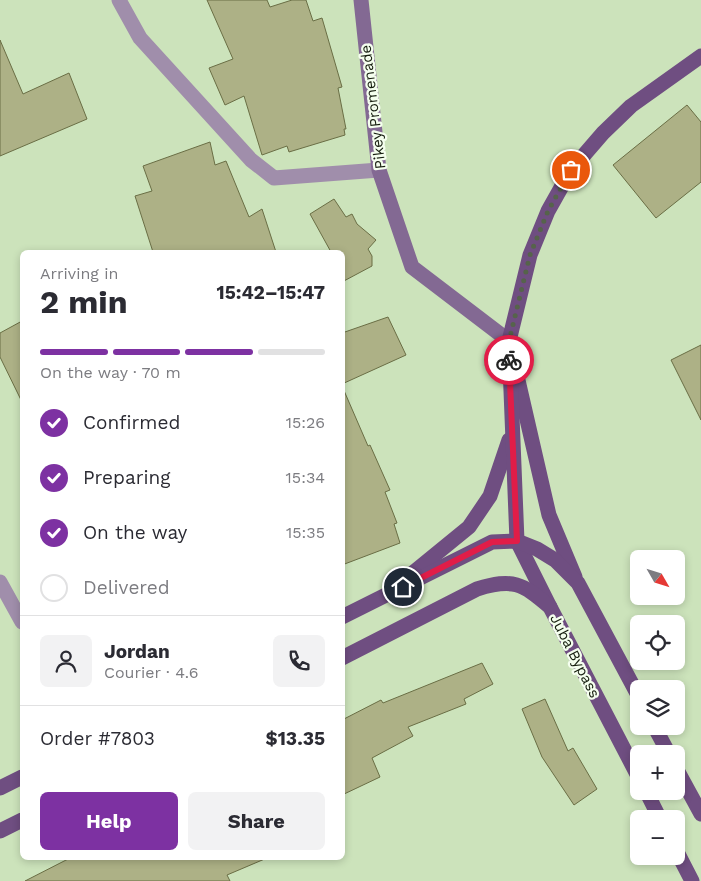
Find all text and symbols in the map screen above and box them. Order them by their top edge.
street label: Pikey Promenade [356,44,390,170]
pin [550,149,592,191]
icon: bag [557,156,585,184]
text: Arriving in [40,264,118,283]
text: 15:42–15:47 [217,281,325,304]
text: 2 min [40,283,128,321]
courier [484,335,534,385]
icon: bike [495,346,523,374]
text: On the way · 70 m [40,363,181,382]
icon: check [40,409,68,437]
text: Confirmed [83,411,180,434]
text: 15:26 [286,413,325,432]
icon: check [40,464,68,492]
text: Preparing [83,466,170,489]
text: 15:34 [286,468,325,487]
icon: check [40,519,68,547]
text: On the way [83,521,187,544]
text: 15:35 [286,523,325,542]
north arrow [630,550,685,605]
map controls [630,550,685,865]
pin [382,566,424,608]
icon: home [389,573,417,601]
text: Delivered [83,576,170,599]
street label: Juba Bypass [546,611,604,701]
button: locate [630,615,685,670]
button: person [40,635,92,687]
button: phone [273,635,325,687]
text: Jordan [104,640,170,663]
text: Courier · 4.6 [104,663,199,682]
button: layers [630,680,685,735]
text: Order #7803 [40,727,155,750]
text: $13.35 [266,727,325,750]
button: + [630,745,685,800]
button: Help [40,792,178,850]
button: Share [188,792,325,850]
button: − [630,810,685,865]

